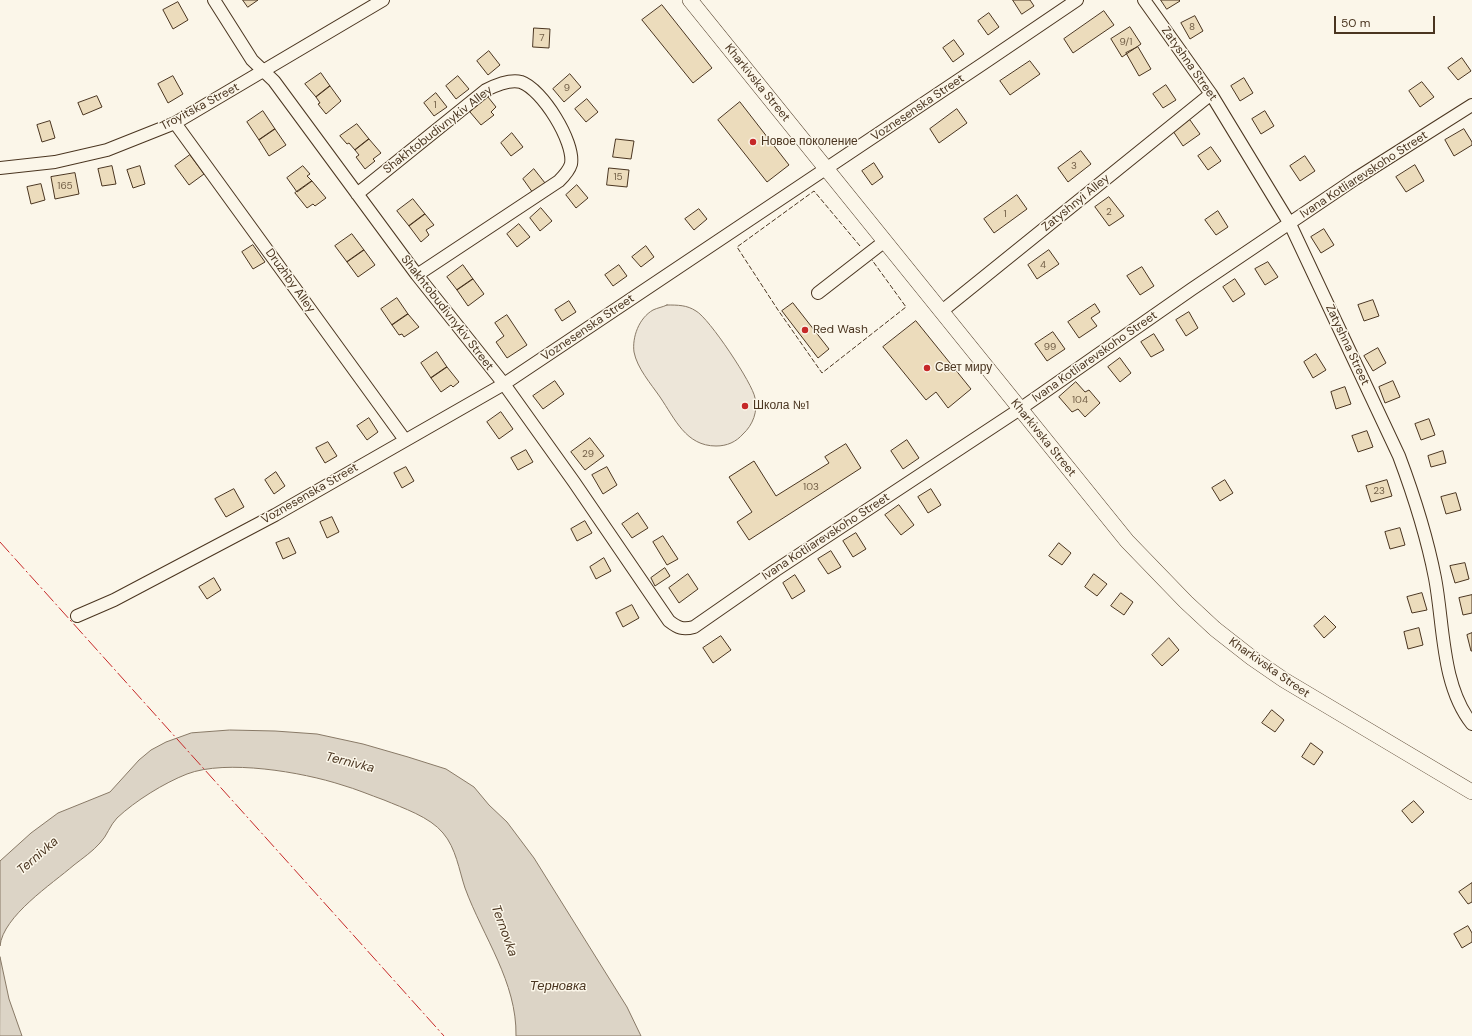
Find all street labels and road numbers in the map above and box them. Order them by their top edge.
street label: Zatyshna Street [1158,24,1220,104]
street label: Kharkivska Street [721,41,793,125]
street label: Voznesenska Street [869,72,967,144]
street label: Troyitska Street [158,80,242,134]
street label: Shakhtobudivnykiv Alley [381,83,495,177]
street label: Ivana Kotliarevskoho Street [1298,128,1430,222]
street label: Zatyshnyi Alley [1039,171,1113,235]
street label: Druzhby Alley [262,246,318,316]
street label: Shakhtobudivnykiv Street [398,253,496,373]
street label: Voznesenska Street [539,292,637,364]
street label: Zatyshna Street [1322,302,1372,388]
street label: Ivana Kotliarevskoho Street [1030,308,1160,406]
street label: Kharkivska Street [1007,396,1079,480]
street label: Voznesenska Street [259,461,361,527]
street label: Ivana Kotliarevskoho Street [760,490,892,584]
street label: Kharkivska Street [1226,635,1312,701]

